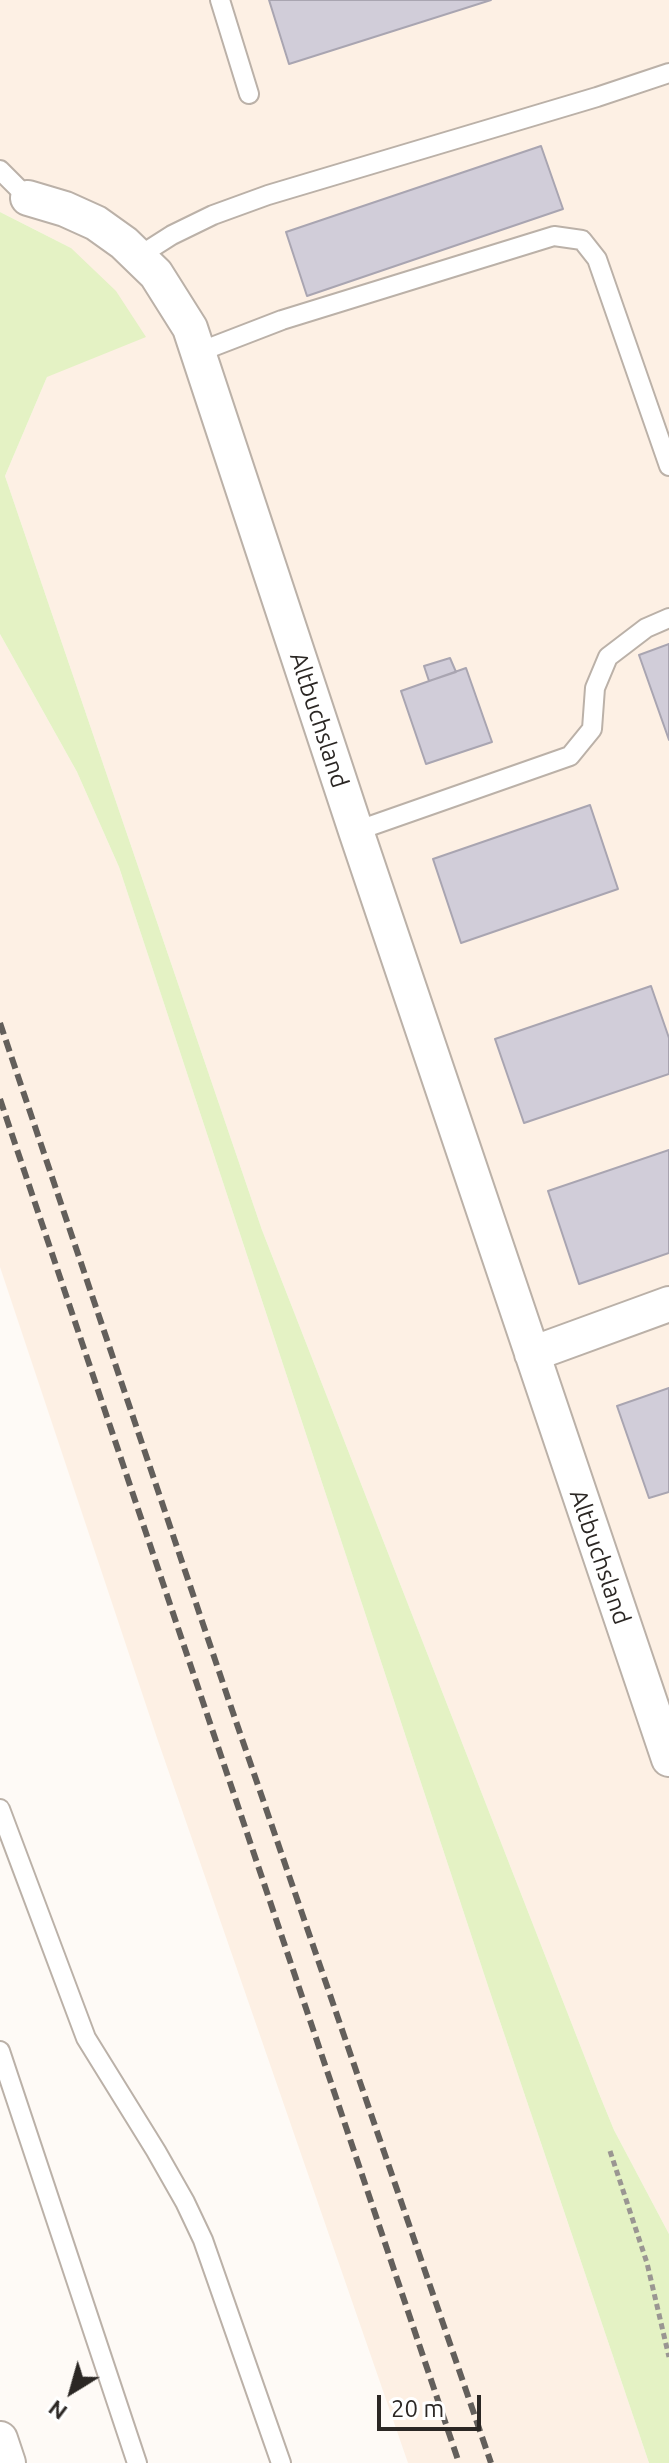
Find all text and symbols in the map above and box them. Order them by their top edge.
street label: Altbuchsland [284,649,354,791]
street label: Altbuchsland [563,1486,637,1628]
north arrow [32,2351,112,2431]
scale bar [381,2379,485,2429]
text: 20 m [391,2395,444,2422]
text: N [43,2396,71,2425]

